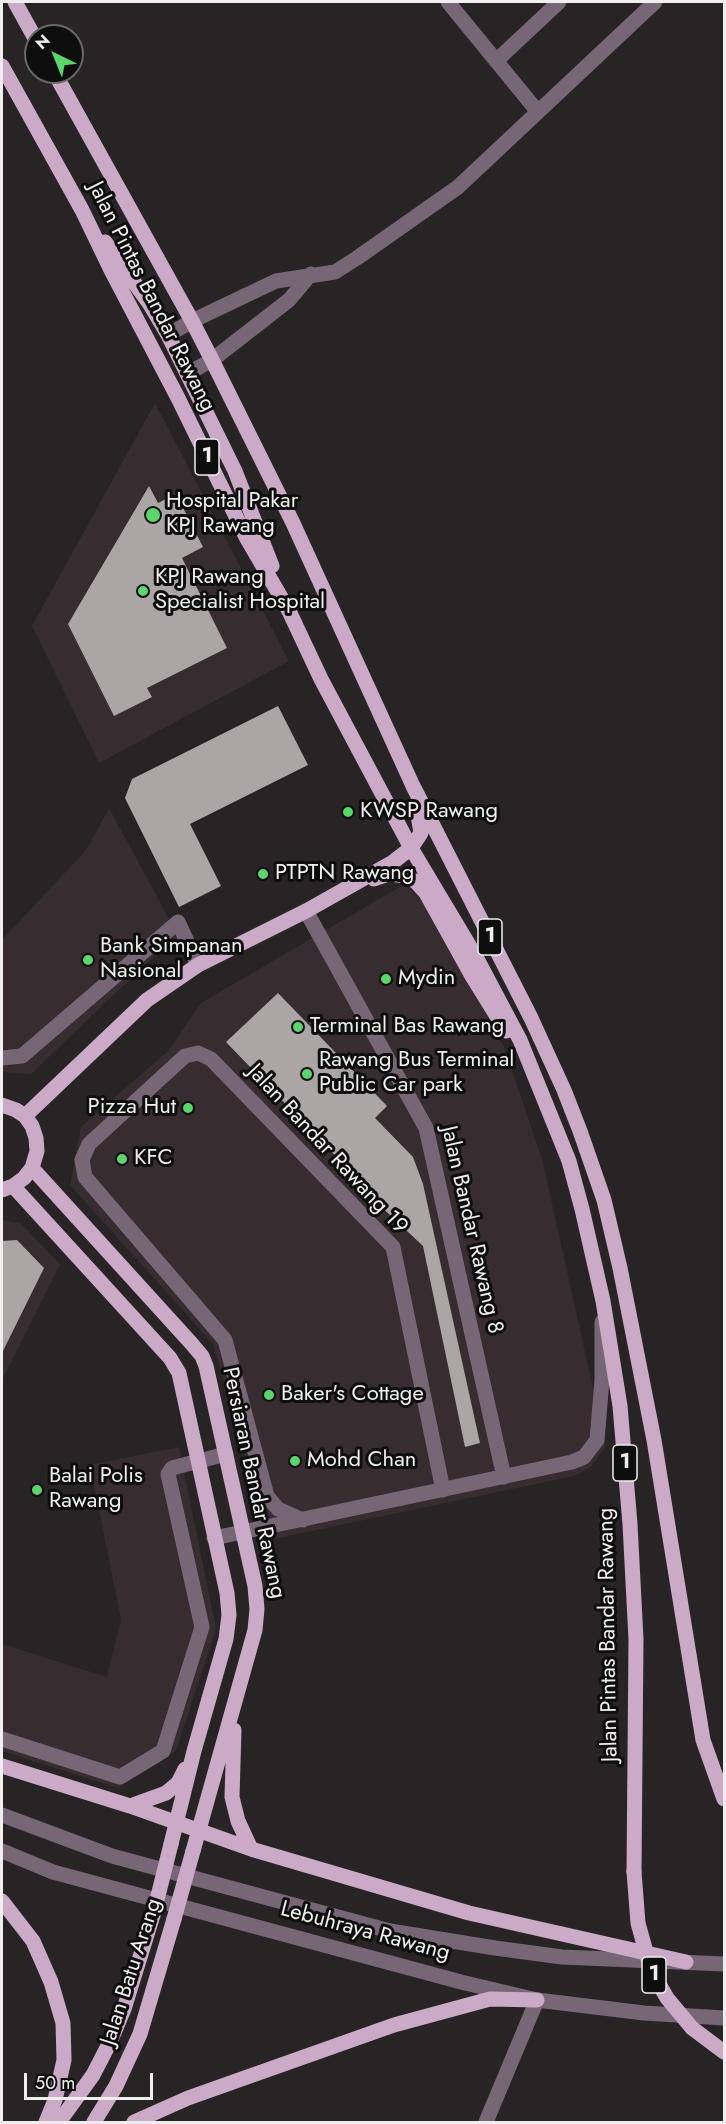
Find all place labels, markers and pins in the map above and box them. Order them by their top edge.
place label: Hospital Pakar KPJ Rawang [166,489,298,540]
marker: Hospital Pakar KPJ Rawang [144,506,162,524]
place label: KPJ Rawang Specialist Hospital [155,565,325,616]
marker: KPJ Rawang Specialist Hospital [136,584,150,598]
place label: KWSP Rawang [360,799,498,825]
marker: KWSP Rawang [341,805,355,819]
place label: PTPTN Rawang [275,861,414,887]
marker: PTPTN Rawang [256,867,270,881]
place label: Bank Simpanan Nasional [100,934,242,986]
marker: Bank Simpanan Nasional [81,953,95,967]
place label: Mydin [398,966,455,992]
marker: Mydin [379,972,393,986]
place label: Terminal Bas Rawang [310,1014,504,1040]
marker: Terminal Bas Rawang [291,1020,305,1034]
place label: Rawang Bus Terminal Public Car park [319,1048,514,1100]
marker: Rawang Bus Terminal Public Car park [300,1067,314,1081]
place label: Pizza Hut [88,1095,176,1121]
marker: Pizza Hut [181,1101,195,1115]
place label: KFC [134,1146,172,1172]
marker: KFC [115,1152,129,1166]
place label: Baker's Cottage [281,1382,424,1408]
marker: Baker's Cottage [262,1388,276,1402]
place label: Mohd Chan [307,1448,416,1474]
marker: Mohd Chan [288,1454,302,1468]
place label: Balai Polis Rawang [49,1464,143,1516]
marker: Balai Polis Rawang [30,1483,44,1497]

